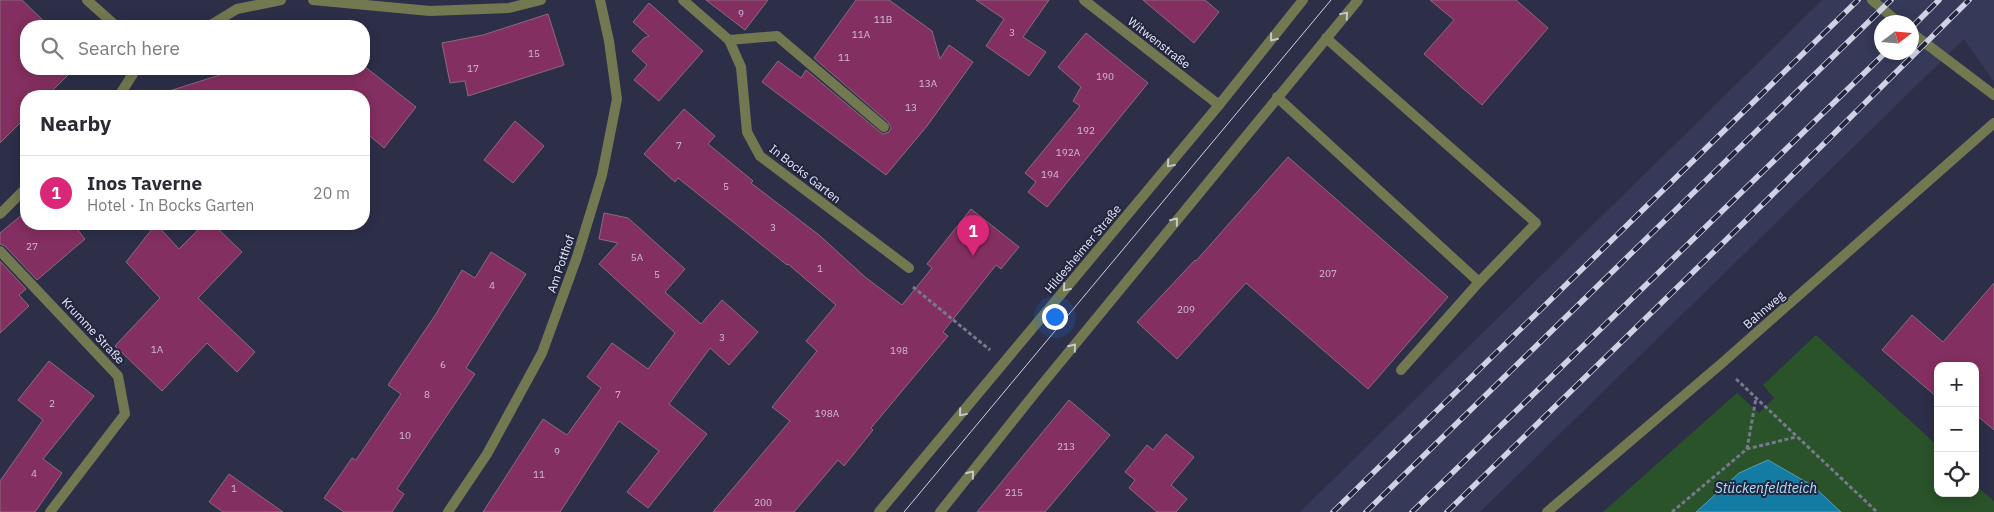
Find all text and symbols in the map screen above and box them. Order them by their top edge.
house number: 9 [738,7,744,20]
one-way arrow [1340,12,1348,21]
house number: 11B [874,13,892,26]
street label: Witwenstraße [1125,13,1194,72]
north arrow [1874,15,1919,60]
search box [20,20,370,75]
house number: 3 [1009,26,1015,39]
house number: 11A [852,28,871,41]
one-way arrow [1270,32,1278,41]
icon: search [38,34,66,62]
text: Search here [78,36,180,60]
house number: 15 [528,47,540,60]
house number: 11 [838,51,850,64]
house number: 17 [467,62,479,75]
house number: 190 [1096,70,1114,83]
house number: 13A [919,77,938,90]
house number: 13 [905,101,917,114]
text: Nearby [40,109,111,137]
house number: 192 [1077,124,1095,137]
house number: 7 [676,139,682,152]
street label: In Bocks Garten [767,141,844,206]
house number: 192A [1056,146,1081,159]
one-way arrow [1166,158,1175,167]
house number: 194 [1041,168,1059,181]
text: Inos Taverne [87,171,202,195]
house number: 5 [723,180,729,193]
text: 1 [51,183,61,203]
text: 20 m [313,183,350,203]
text: Hotel · In Bocks Garten [87,195,254,215]
street label: Hildesheimer Straße [1041,201,1124,296]
pin: 1 [957,215,989,256]
one-way arrow [1170,218,1179,227]
house number: 3 [770,221,776,234]
street label: Am Potthof [544,233,577,295]
house number: 27 [26,240,38,253]
house number: 5A [631,251,644,264]
house number: 1 [817,262,823,275]
house number: 207 [1319,267,1337,280]
house number: 5 [654,268,660,281]
house number: 4 [489,279,495,292]
one-way arrow [1062,283,1071,292]
street label: Bahnweg [1740,287,1788,332]
street label: Krumme Straße [59,294,128,367]
house number: 209 [1177,303,1195,316]
your location [1042,304,1068,330]
house number: 3 [719,331,725,344]
house number: 1A [151,343,164,356]
house number: 198 [890,344,908,357]
one-way arrow [1067,344,1076,353]
house number: 6 [440,358,446,371]
map controls [1934,362,1979,497]
button: + [1934,362,1979,407]
house number: 8 [424,388,430,401]
house number: 7 [615,388,621,401]
house number: 2 [49,397,55,410]
house number: 198A [815,407,840,420]
one-way arrow [959,407,967,416]
button: − [1934,407,1979,452]
house number: 10 [399,429,411,442]
house number: 213 [1057,440,1075,453]
house number: 9 [554,445,560,458]
button: locate [1934,452,1979,497]
house number: 4 [31,467,37,480]
house number: 11 [533,468,545,481]
one-way arrow [965,471,973,480]
water label: Stückenfeldteich [1715,479,1817,497]
house number: 1 [231,482,237,495]
house number: 215 [1005,486,1023,499]
house number: 200 [754,496,772,509]

